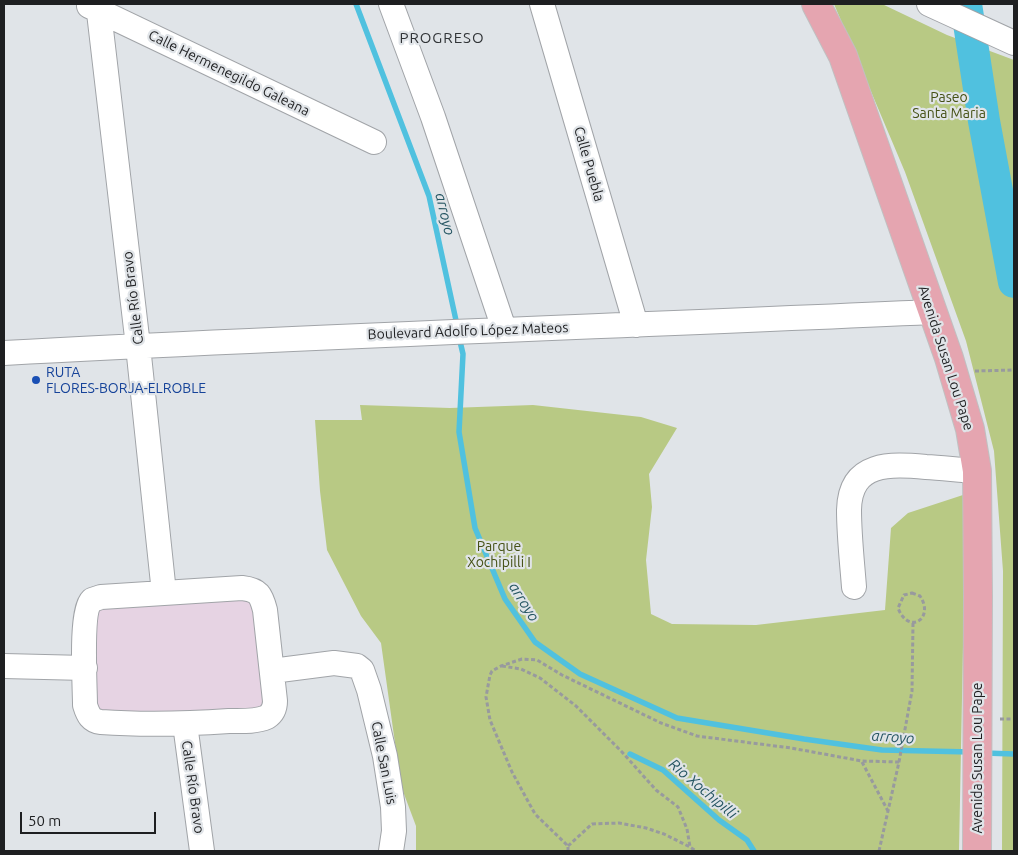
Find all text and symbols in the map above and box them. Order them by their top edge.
street label: Calle Hermenegildo Galeana [146,27,312,119]
district label: PROGRESO [398,29,486,47]
park label: Paseo Santa Maria [912,89,986,121]
street label: Calle Puebla [570,125,608,203]
water label: arroyo [431,191,459,237]
street label: Calle Río Bravo [119,250,147,346]
street label: Avenida Susan Lou Pape [915,284,977,432]
street label: Boulevard Adolfo López Mateos [367,319,569,343]
place label: RUTA FLORES-BORJA-ELROBLE [46,364,206,397]
marker: RUTA FLORES-BORJA-ELROBLE [30,374,42,386]
park label: Parque Xochipilli I [467,538,531,570]
water label: arroyo [505,579,543,625]
street label: Avenida Susan Lou Pape [969,682,985,834]
street label: Calle San Luis [368,720,400,806]
water label: arroyo [871,727,915,747]
street label: Calle Río Bravo [178,739,208,835]
water label: Rio Xochipilli [665,755,741,823]
scale bar [22,802,159,834]
text: 50 m [28,812,61,829]

